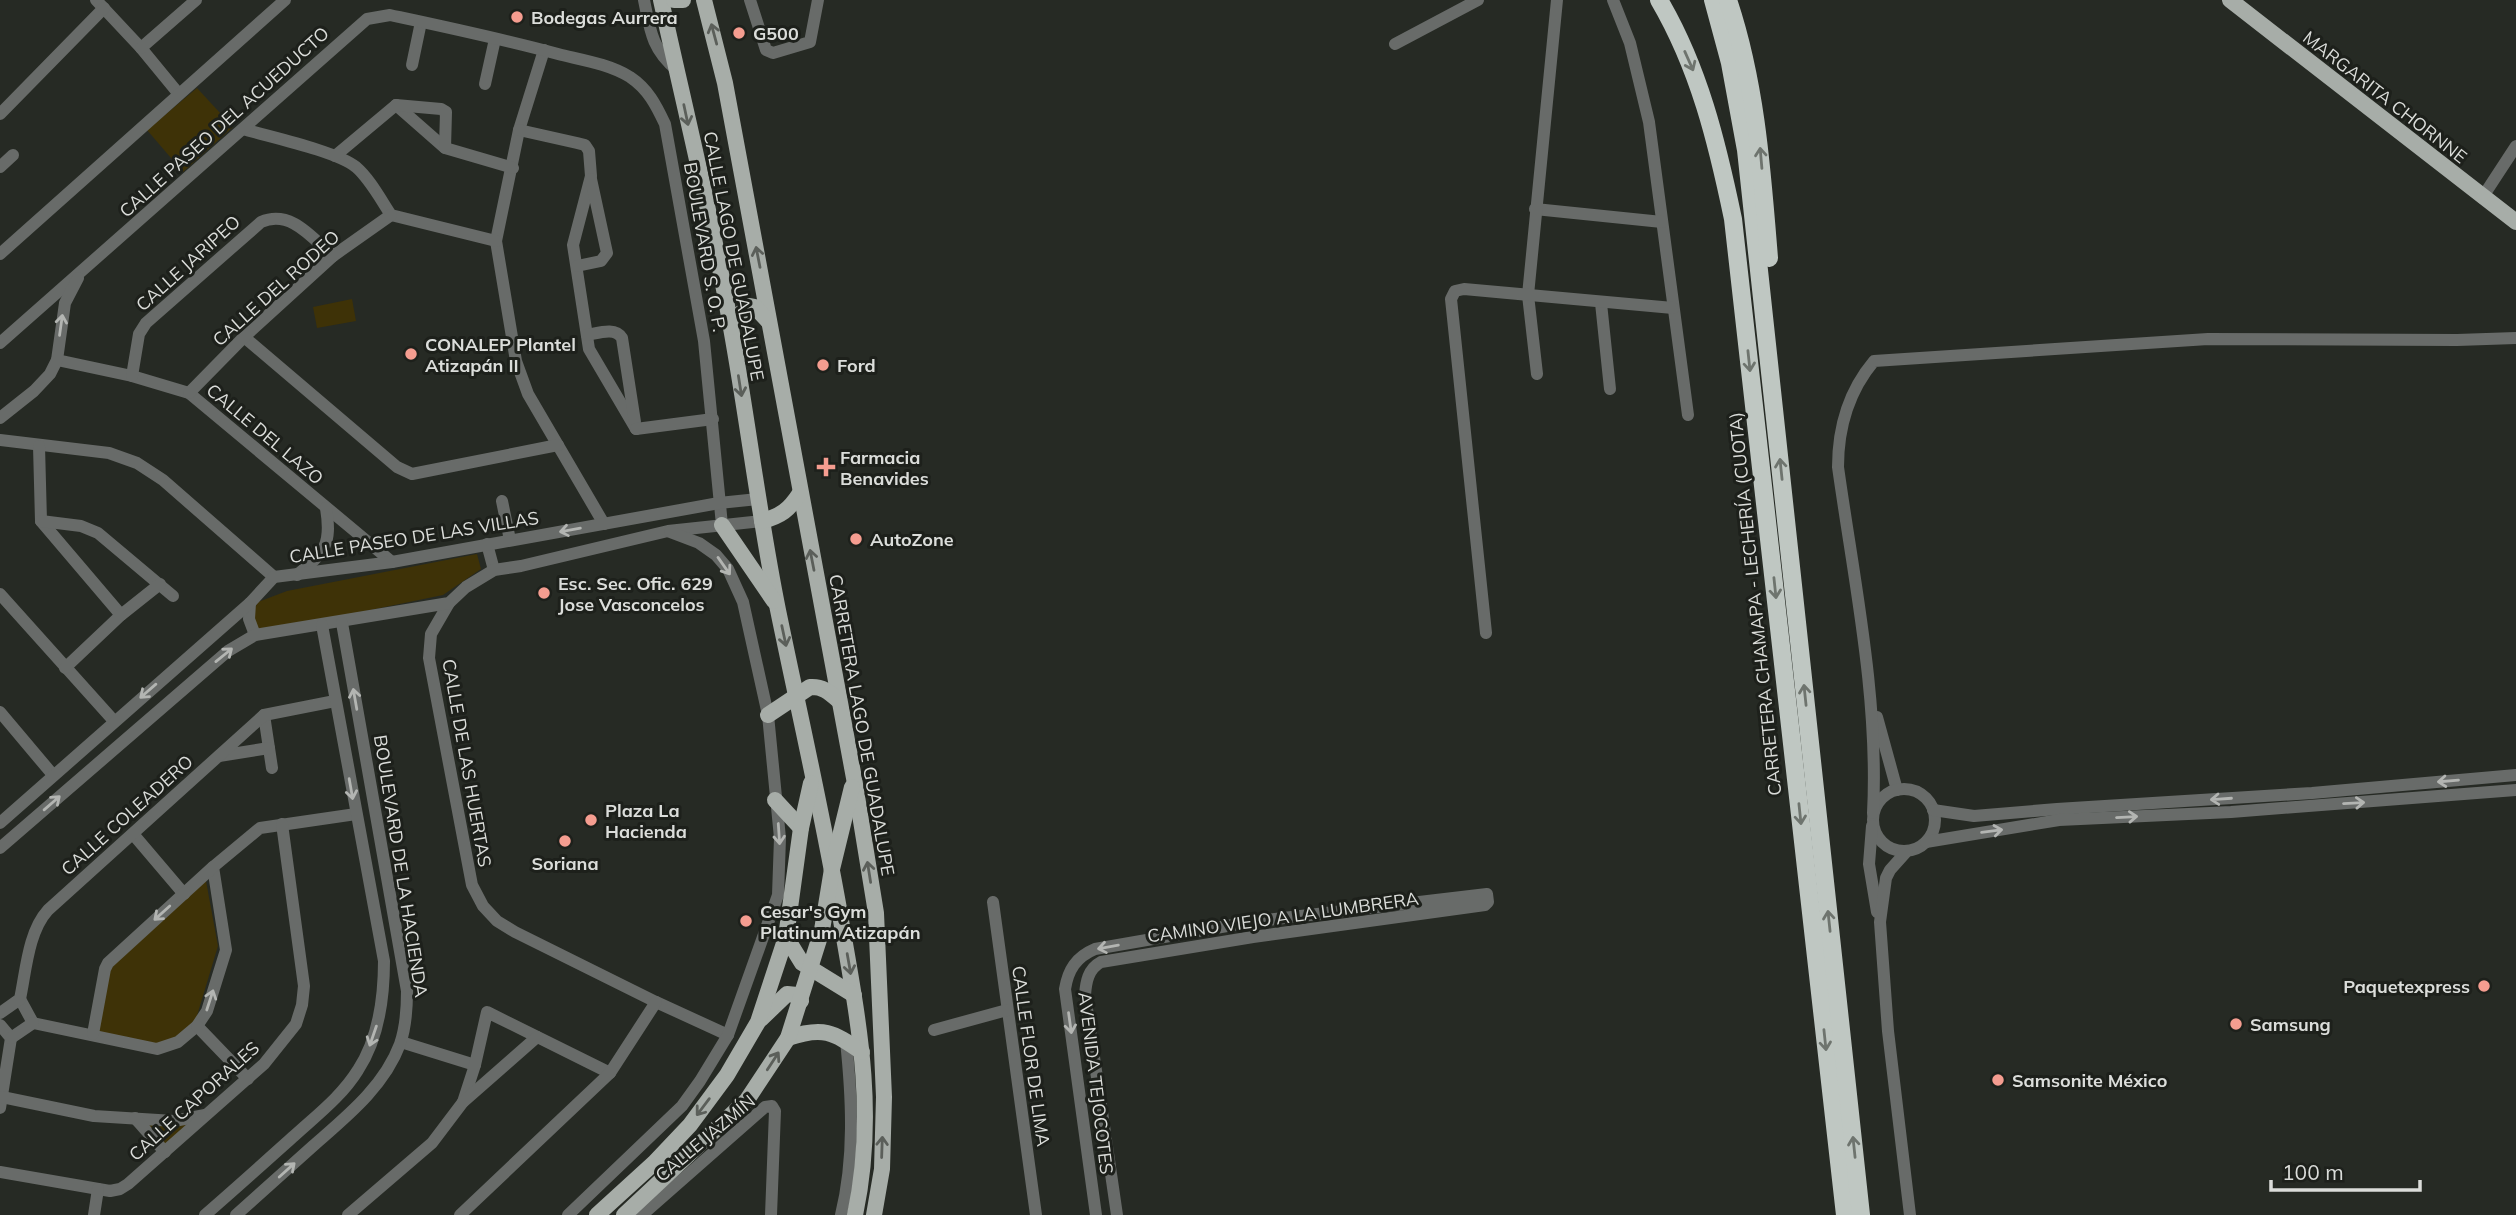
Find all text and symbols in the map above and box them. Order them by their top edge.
place label: Bodegas Aurrera [531,6,678,29]
marker: Bodegas Aurrera [509,9,525,25]
street label: CALLE PASEO DEL ACUEDUCTO [114,22,334,222]
place label: G500 [753,22,799,45]
one-way arrow [706,23,719,45]
marker: G500 [731,25,747,41]
street label: MARGARITA CHORNNE [2298,26,2472,168]
one-way arrow [1683,50,1696,71]
one-way arrow [680,103,694,126]
street label: CALLE LAGO DE GUADALUPE [699,129,769,383]
one-way arrow [1754,148,1767,170]
street label: BOULEVARD S. O. P. [679,160,731,334]
street label: CALLE JARIPEO [131,210,245,316]
street label: CALLE DEL RODEO [208,225,344,351]
one-way arrow [751,246,764,269]
one-way arrow [55,314,68,337]
place label: CONALEP Plantel Atizapán II [425,333,576,377]
marker: CONALEP Plantel Atizapán II [403,346,419,362]
one-way arrow [1743,350,1756,372]
place label: Ford [837,354,876,377]
marker: Ford [815,357,831,373]
one-way arrow [734,374,747,397]
street label: CALLE DEL LAZO [202,378,328,490]
street label: CARRETERA CHAMAPA - LECHERÍA (CUOTA) [1723,411,1787,797]
place label: Farmacia Benavides [840,446,929,490]
one-way arrow [1774,458,1787,480]
marker: Farmacia Benavides [818,459,834,475]
street label: CALLE PASEO DE LAS VILLAS [288,506,540,568]
one-way arrow [559,523,582,537]
place label: AutoZone [870,528,954,551]
marker: AutoZone [848,531,864,547]
one-way arrow [805,549,819,572]
one-way arrow [717,556,731,575]
place label: Esc. Sec. Ofic. 629 Jose Vasconcelos [558,572,713,616]
street label: CARRETERA LAGO DE GUADALUPE [824,572,900,878]
one-way arrow [1768,576,1781,598]
marker: Esc. Sec. Ofic. 629 Jose Vasconcelos [536,585,552,601]
one-way arrow [777,624,791,647]
one-way arrow [215,647,233,663]
street label: CALLE DE LAS HUERTAS [437,657,497,869]
one-way arrow [140,683,158,699]
one-way arrow [1798,684,1811,707]
one-way arrow [348,688,361,711]
street label: BOULEVARD DE LA HACIENDA [369,733,433,999]
street label: CALLE COLEADERO [56,750,198,880]
one-way arrow [2437,775,2460,788]
one-way arrow [345,777,359,800]
one-way arrow [2210,792,2233,805]
one-way arrow [42,795,60,811]
one-way arrow [2342,796,2364,809]
place label: Plaza La Hacienda [605,799,687,843]
one-way arrow [1794,802,1807,824]
one-way arrow [2115,810,2137,823]
marker: Plaza La Hacienda [583,812,599,828]
one-way arrow [772,822,785,845]
one-way arrow [1980,825,2003,838]
marker: Soriana [557,833,573,849]
place label: Soriana [531,852,599,875]
one-way arrow [862,861,875,884]
street label: CAMINO VIEJO A LA LUMBRERA [1146,887,1420,947]
place label: Cesar's Gym Platinum Atizapán [760,900,921,944]
one-way arrow [153,905,171,921]
one-way arrow [1823,910,1836,933]
marker: Cesar's Gym Platinum Atizapán [738,913,754,929]
one-way arrow [1097,941,1120,954]
one-way arrow [843,952,856,974]
street label: CALLE FLOR DE LIMA [1007,964,1055,1148]
place label: Paquetexpress [2343,975,2470,998]
marker: Paquetexpress [2476,978,2492,994]
one-way arrow [205,989,217,1011]
street label: AVENIDA TEJOCOTES [1073,991,1119,1175]
one-way arrow [1064,1011,1077,1034]
place label: Samsung [2250,1013,2331,1036]
marker: Samsung [2228,1016,2244,1032]
one-way arrow [366,1025,378,1047]
one-way arrow [1819,1028,1832,1051]
street label: CALLE CAPORALES [124,1036,264,1166]
one-way arrow [767,1052,781,1072]
place label: Samsonite México [2012,1069,2167,1092]
marker: Samsonite México [1990,1072,2006,1088]
street label: CALLE JAZMÍN [650,1090,760,1186]
one-way arrow [696,1097,711,1115]
one-way arrow [876,1136,889,1159]
one-way arrow [1847,1136,1860,1159]
scale bar [2271,1148,2420,1192]
text: 100 m [2282,1159,2344,1185]
one-way arrow [278,1161,295,1178]

